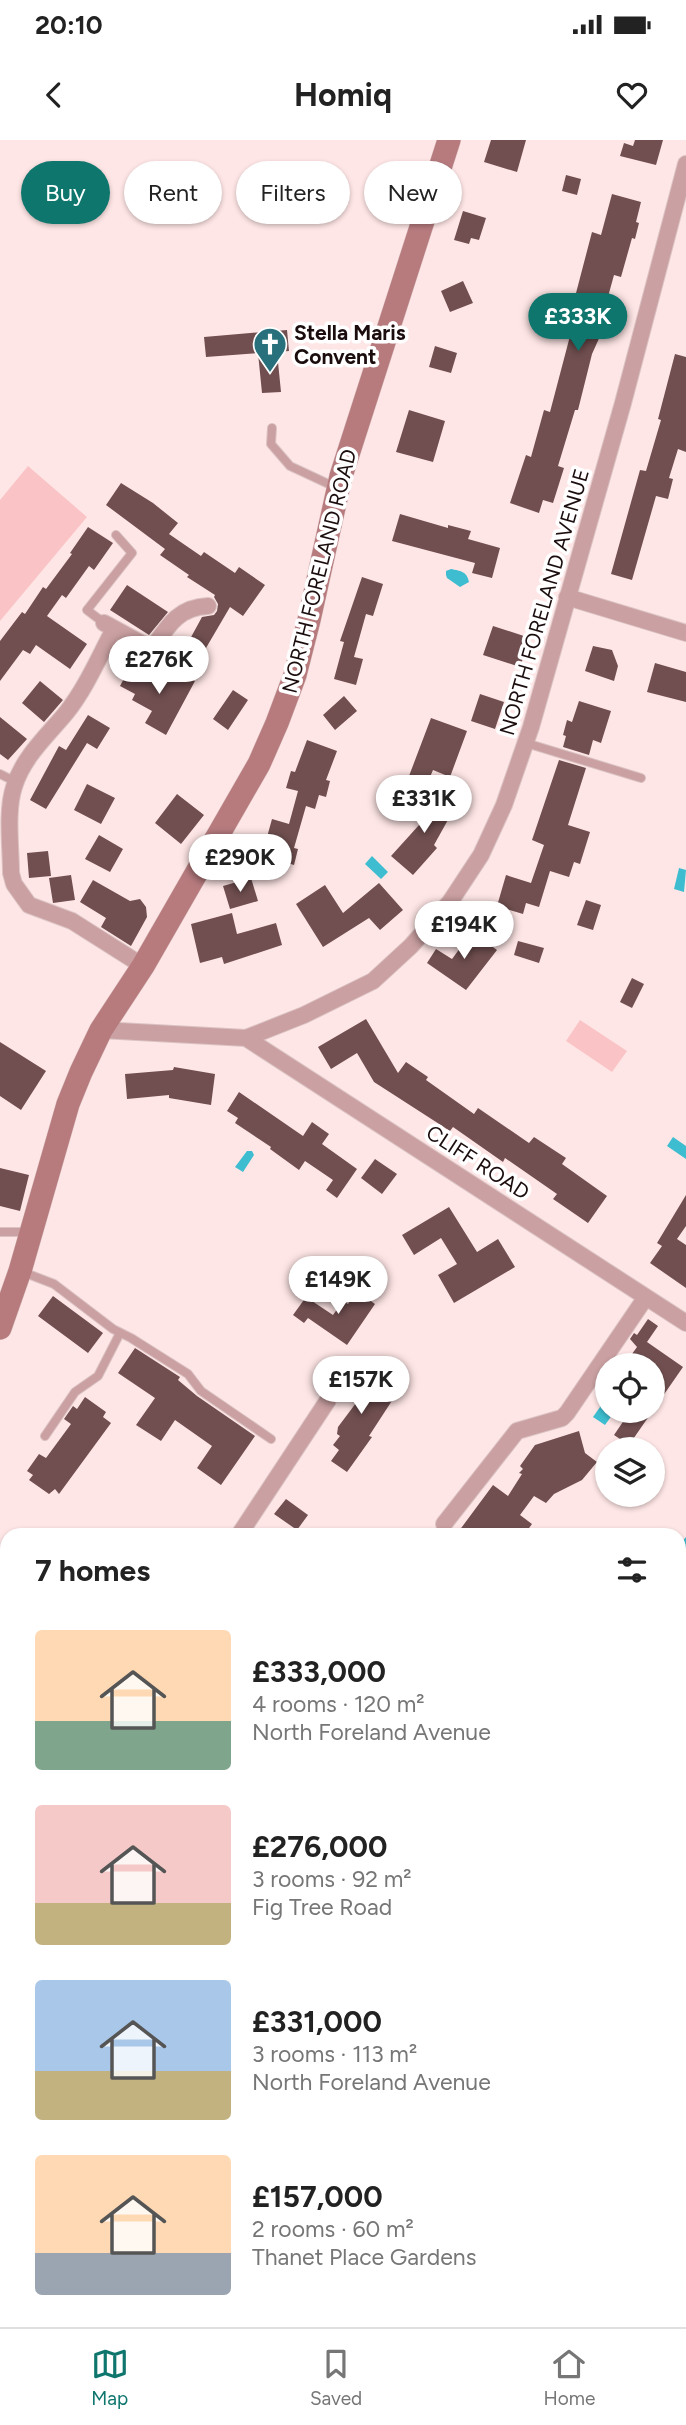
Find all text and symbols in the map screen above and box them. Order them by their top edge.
text: 20:10 [35,9,103,41]
icon: back [35,76,73,114]
text: Homiq [294,76,392,114]
icon: heart [613,76,651,114]
chip: Buy [21,161,110,224]
chip: Rent [124,161,222,224]
chip: Filters [236,161,350,224]
chip: New [364,161,462,224]
pin: £333K [529,294,627,353]
text: £333K [544,302,612,330]
place label: Stella Maris Convent [294,320,406,369]
church icon: Stella Maris Convent [251,325,289,374]
street label: NORTH FORELAND ROAD [277,446,361,696]
street label: NORTH FORELAND AVENUE [494,466,594,738]
pin: £276K [110,636,208,696]
text: £276K [125,645,193,673]
pin: £331K [375,776,473,835]
text: £331K [392,784,456,812]
pin: £290K [191,834,289,894]
text: £290K [205,843,275,871]
pin: £194K [415,902,513,961]
text: £194K [431,910,497,938]
street label: CLIFF ROAD [422,1119,534,1205]
pin: £149K [289,1256,387,1316]
text: £149K [305,1265,371,1293]
map controls [595,1353,665,1507]
button: locate [595,1353,665,1423]
pin: £157K [312,1356,410,1416]
text: £157K [329,1365,393,1393]
button: layers [595,1437,665,1507]
icon: filters [613,1551,651,1589]
text: 7 homes [35,1552,150,1589]
text: £333,000 [252,1653,386,1690]
icon: home [91,1658,175,1742]
text: 4 rooms · 120 m² [252,1690,425,1718]
text: North Foreland Avenue [252,1718,491,1746]
text: £276,000 [252,1828,387,1865]
icon: home [91,1833,175,1917]
text: 3 rooms · 92 m² [252,1865,412,1893]
text: Fig Tree Road [252,1893,392,1921]
text: £331,000 [252,2003,382,2040]
icon: home [91,2008,175,2092]
text: 3 rooms · 113 m² [252,2040,417,2068]
text: North Foreland Avenue [252,2068,491,2096]
text: £157,000 [252,2178,383,2215]
icon: home [91,2183,175,2267]
text: 2 rooms · 60 m² [252,2215,414,2243]
text: Thanet Place Gardens [252,2243,476,2271]
tab: Map [91,2345,129,2410]
tab: Saved [310,2345,362,2410]
tab: Home [544,2345,595,2410]

